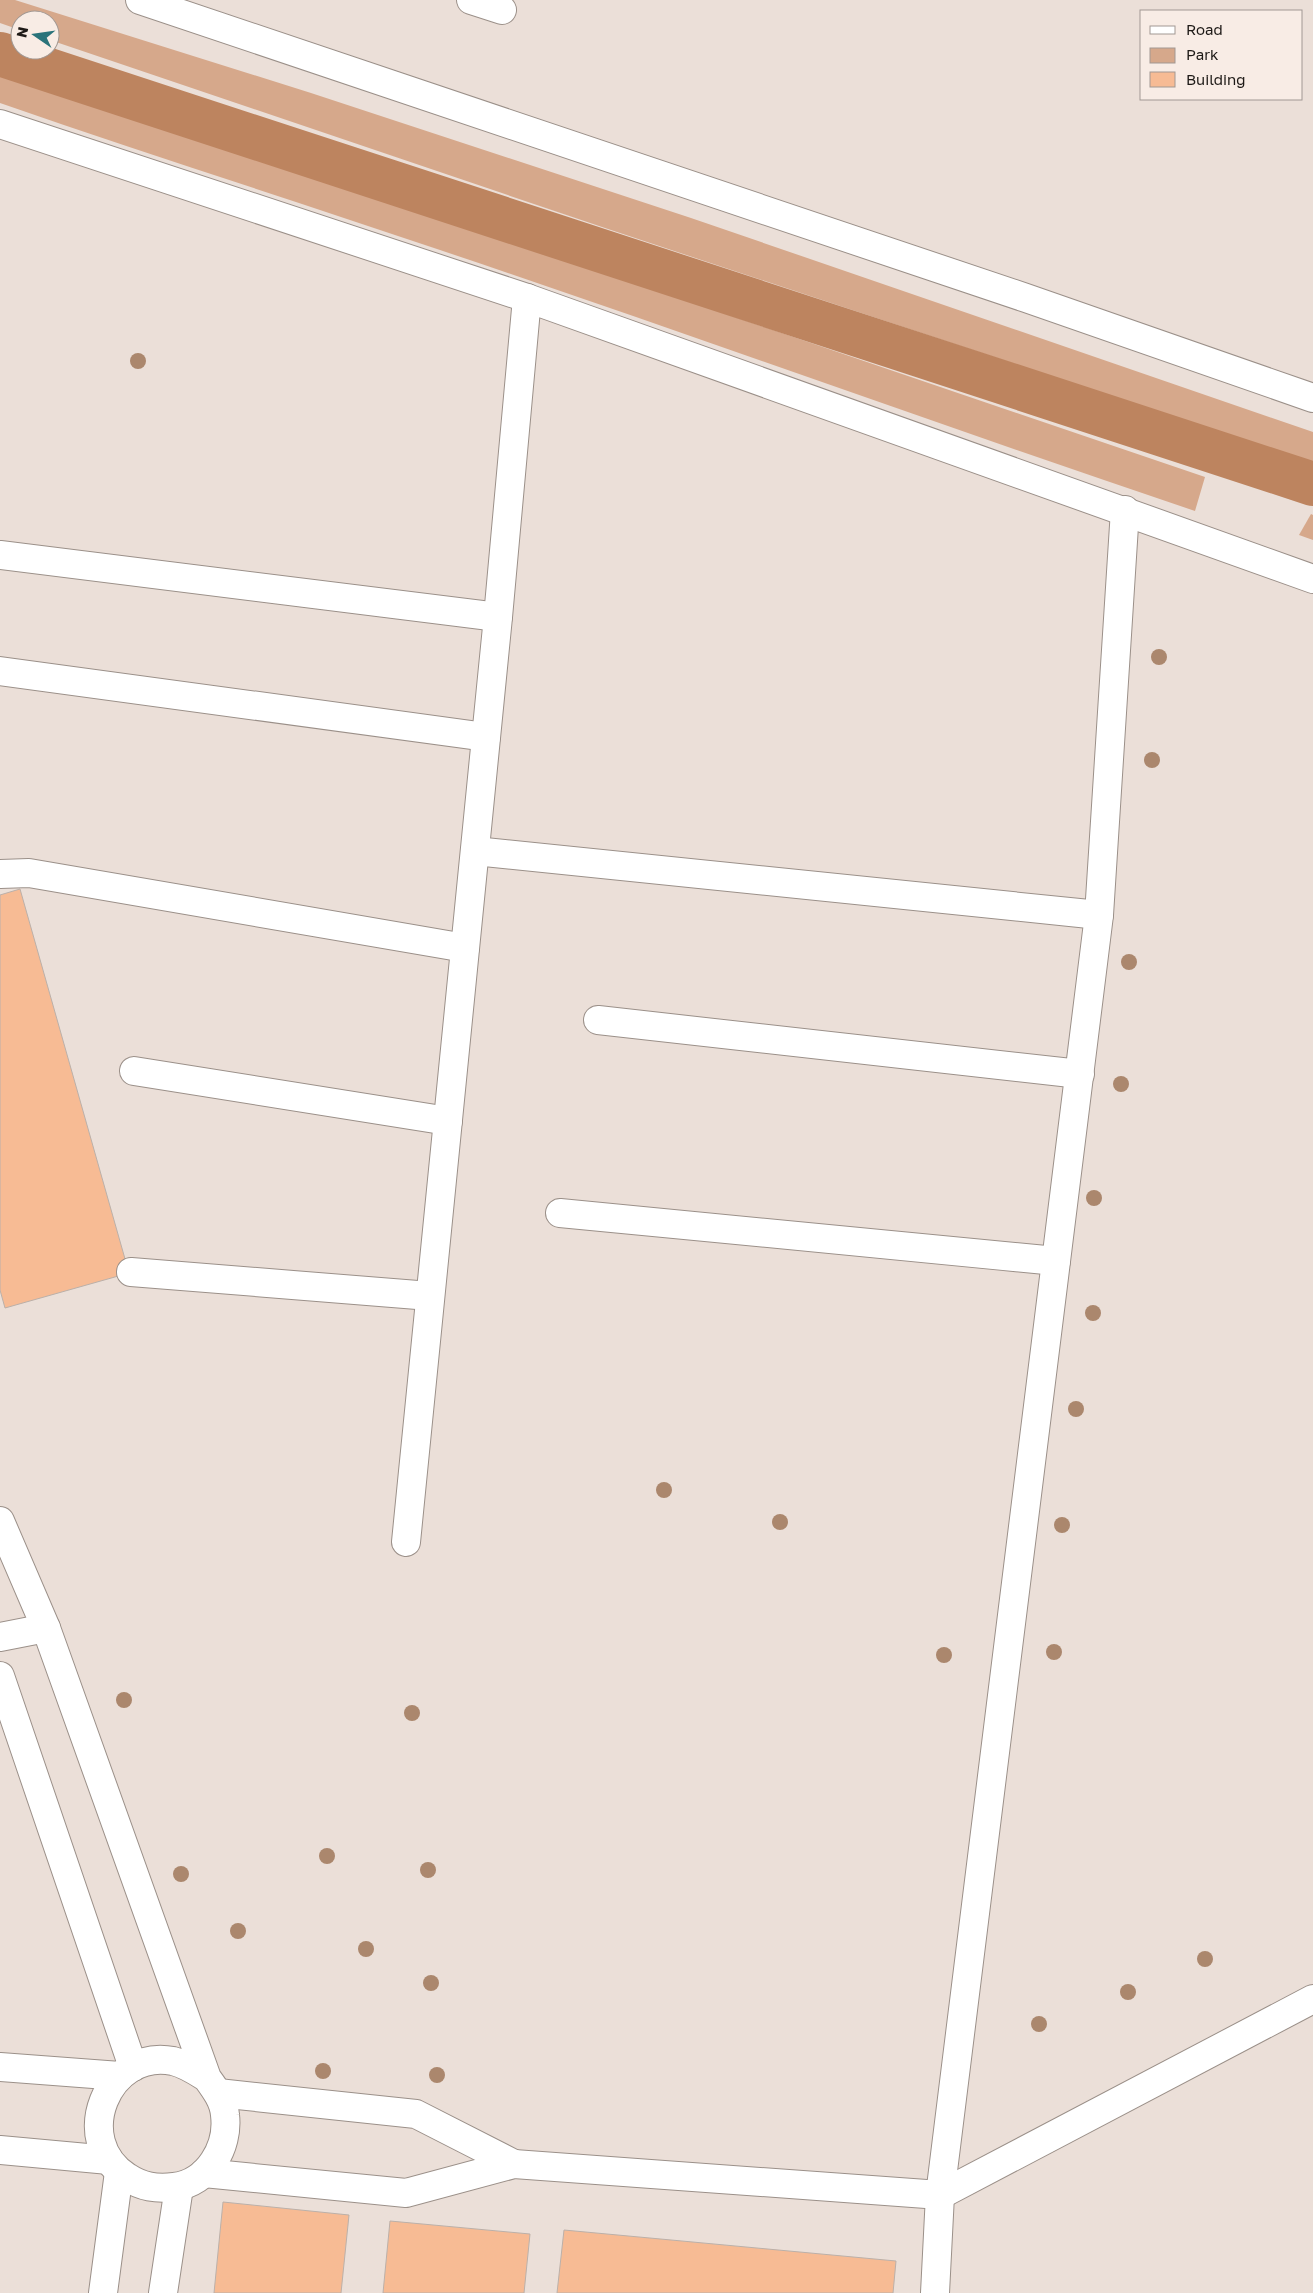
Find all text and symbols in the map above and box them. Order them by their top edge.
north arrow [10,10,60,60]
legend [1140,10,1303,100]
text: Road [1186,20,1223,38]
text: N [12,25,31,39]
text: Park [1186,45,1219,63]
text: Building [1186,70,1246,88]

